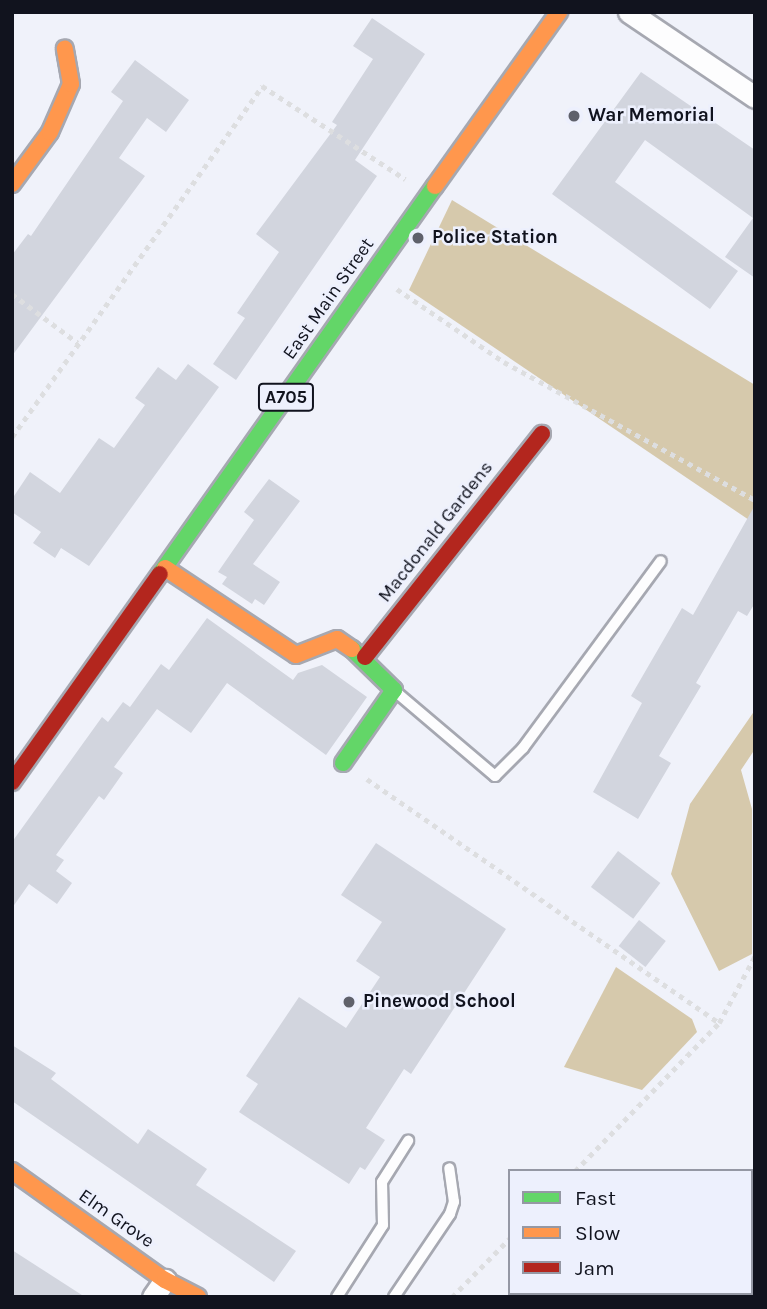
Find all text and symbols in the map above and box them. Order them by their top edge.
place label: War Memorial [588,105,715,127]
marker: War Memorial [566,108,582,124]
place label: Police Station [432,227,558,249]
marker: Police Station [410,230,426,246]
street label: East Main Street [279,234,379,364]
road number: A705 [256,382,316,412]
street label: Macdonald Gardens [374,457,498,607]
place label: Pinewood School [363,991,516,1013]
marker: Pinewood School [341,994,357,1010]
legend [508,1169,753,1295]
street label: Elm Grove [74,1185,158,1253]
text: Fast [575,1186,616,1210]
text: Slow [575,1221,620,1245]
text: Jam [575,1256,615,1280]

